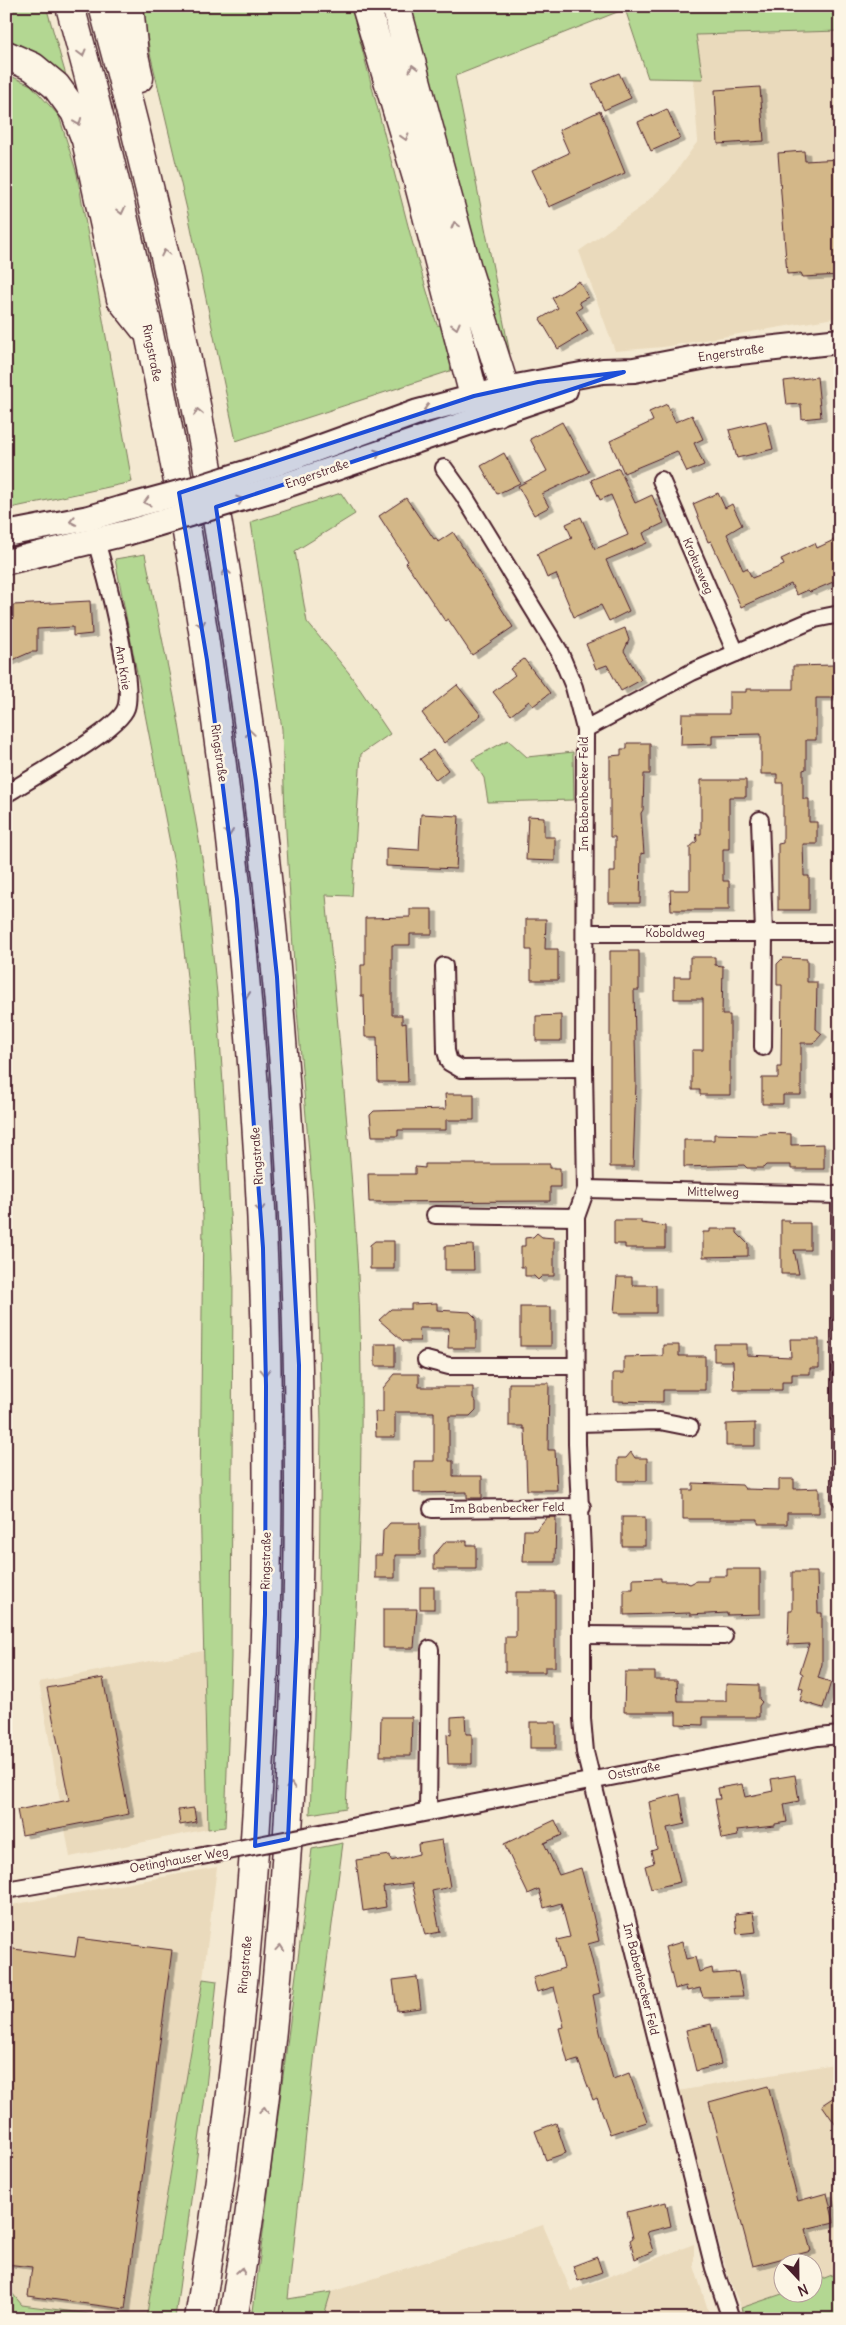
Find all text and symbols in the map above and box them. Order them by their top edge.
one-way arrow [76,49,87,58]
one-way arrow [408,65,418,73]
one-way arrow [72,117,82,126]
one-way arrow [400,132,410,140]
one-way arrow [115,207,126,216]
one-way arrow [450,221,461,230]
one-way arrow [160,249,171,258]
one-way arrow [451,321,461,329]
street label: Ringstraße [140,323,165,383]
street label: Engerstraße [697,340,765,365]
one-way arrow [424,404,432,414]
one-way arrow [193,408,203,417]
one-way arrow [373,449,382,459]
street label: Engerstraße [283,456,351,491]
one-way arrow [236,495,244,505]
one-way arrow [142,496,151,507]
one-way arrow [69,515,78,526]
street label: Krokusweg [680,535,717,596]
one-way arrow [222,568,232,577]
one-way arrow [195,620,206,628]
street label: Am Knie [113,645,134,691]
street label: Ringstraße [208,723,231,783]
one-way arrow [245,729,255,737]
street label: Im Babenbecker Feld [576,736,591,852]
one-way arrow [223,829,234,837]
street label: Koboldweg [645,925,705,940]
one-way arrow [240,991,251,999]
street label: Ringstraße [247,1127,266,1186]
street label: Mittelweg [687,1184,739,1199]
one-way arrow [255,1206,266,1214]
one-way arrow [260,1368,270,1376]
street label: Im Babenbecker Feld [449,1499,565,1516]
street label: Ringstraße [257,1532,274,1590]
street label: Oststraße [606,1758,661,1783]
one-way arrow [286,1782,297,1790]
street label: Oetinghauser Weg [128,1843,230,1876]
street label: Im Babenbecker Feld [620,1921,663,2037]
street label: Ringstraße [234,1935,255,1995]
one-way arrow [274,1944,285,1952]
one-way arrow [258,2106,269,2114]
north arrow [774,2252,824,2302]
one-way arrow [235,2266,246,2274]
text: N [795,2280,811,2300]

